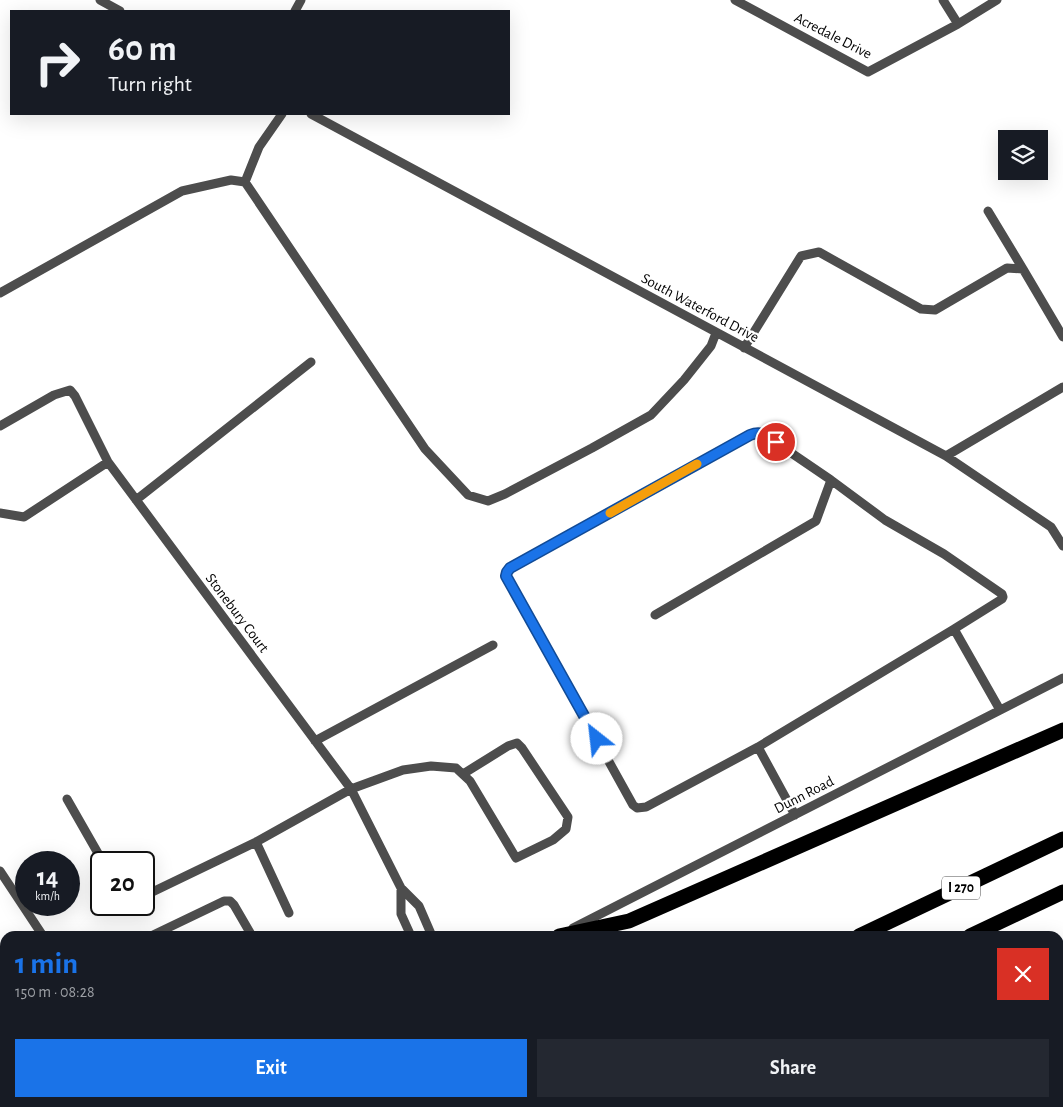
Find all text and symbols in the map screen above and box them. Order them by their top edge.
street label: Acredale Drive [792,10,874,62]
icon: right [25,30,90,95]
text: 60 m [108,32,177,67]
text: Turn right [108,73,192,95]
map controls [998,130,1048,180]
button: layers [998,130,1048,180]
street label: South Waterford Drive [639,271,761,345]
pin [755,421,797,463]
icon: arrive [762,428,790,456]
street label: Stonebury Court [203,571,272,655]
position arrow [570,712,622,764]
street label: Dunn Road [772,773,836,816]
speed limit sign: 20 [90,851,155,916]
text: 14 [37,865,58,890]
road number: I 270 [942,876,980,900]
text: km/h [35,890,60,902]
button: close [997,948,1049,1000]
text: 1 min [15,949,78,979]
text: 150 m · 08:28 [15,984,95,1000]
button: Exit [15,1039,527,1097]
button: Share [537,1039,1049,1097]

